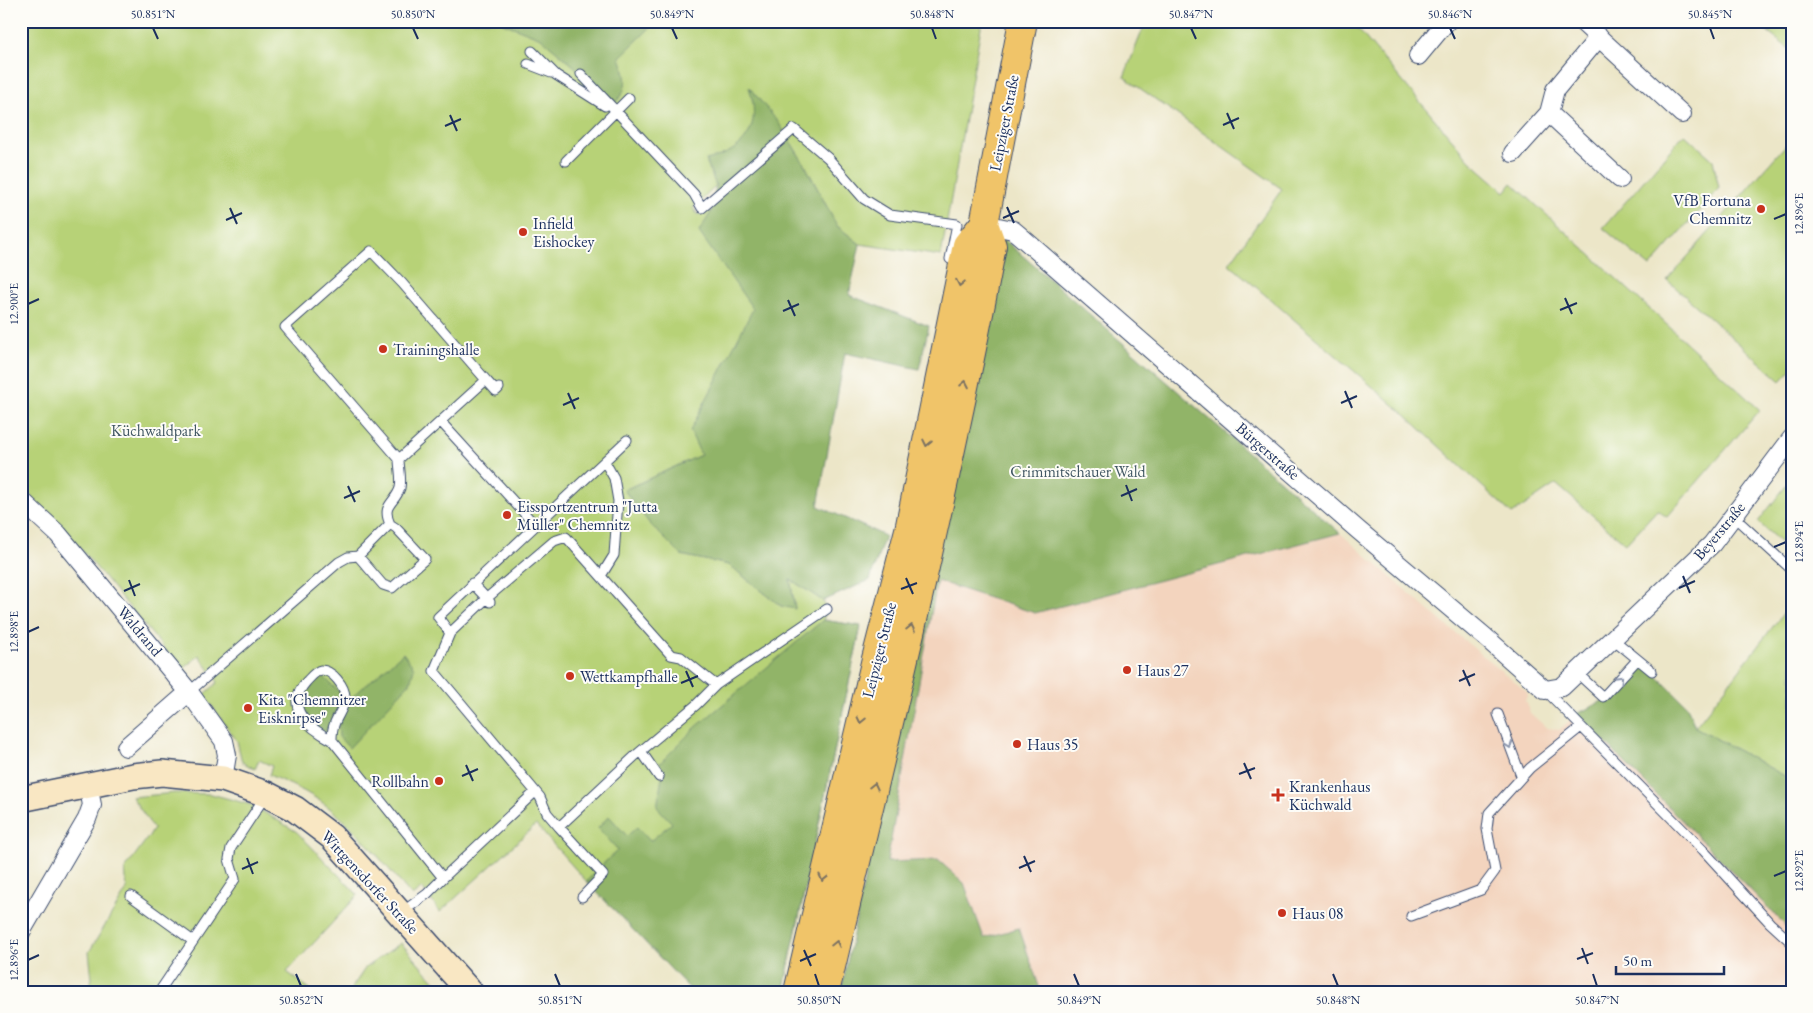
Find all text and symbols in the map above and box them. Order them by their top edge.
text: 50.851°N [131,6,176,22]
text: 50.850°N [391,6,436,22]
text: 50.849°N [650,6,695,22]
text: 50.848°N [910,6,955,22]
text: 50.847°N [1169,6,1214,22]
text: 50.846°N [1428,6,1473,22]
text: 50.845°N [1688,6,1733,22]
street label: Leipziger Straße [984,73,1024,173]
place label: VfB Fortuna Chemnitz [1673,190,1752,229]
text: 12.896°E [1791,193,1807,235]
marker: VfB Fortuna Chemnitz [1755,203,1767,215]
place label: Infield Eishockey [533,213,596,252]
marker: Infield Eishockey [517,226,529,238]
one-way arrow [955,279,965,288]
text: 12.900°E [6,283,22,325]
place label: Trainingshalle [393,339,479,360]
marker: Trainingshalle [377,343,389,355]
one-way arrow [959,379,969,388]
street label: Bürgerstraße [1232,418,1304,484]
park label: Küchwaldpark [111,420,201,441]
one-way arrow [923,438,933,447]
park label: Crimmitschauer Wald [1010,461,1147,482]
place label: Eissportzentrum "Jutta Müller" Chemnitz [517,496,658,535]
street label: Beyerstraße [1688,497,1750,565]
marker: Eissportzentrum "Jutta Müller" Chemnitz [501,509,513,521]
text: 12.894°E [1791,521,1807,563]
street label: Leipziger Straße [857,600,901,700]
street label: Waldrand [113,601,168,661]
text: 12.898°E [6,611,22,653]
one-way arrow [905,624,916,633]
place label: Haus 27 [1137,660,1189,681]
marker: Haus 27 [1121,664,1133,676]
place label: Wettkampfhalle [580,666,678,687]
marker: Wettkampfhalle [564,670,576,682]
one-way arrow [1614,676,1623,685]
place label: Kita "Chemnitzer Eisknirpse" [258,689,367,728]
marker: Kita "Chemnitzer Eisknirpse" [242,702,254,714]
one-way arrow [856,715,867,724]
place label: Haus 35 [1027,734,1079,755]
marker: Haus 35 [1011,738,1023,750]
one-way arrow [1503,740,1514,749]
place label: Rollbahn [371,771,430,792]
marker: Rollbahn [433,775,445,787]
place label: Krankenhaus Küchwald [1289,776,1371,815]
one-way arrow [868,782,879,791]
marker: Krankenhaus Küchwald [1271,788,1285,802]
street label: Wittgensdorfer Straße [316,826,424,938]
text: 12.892°E [1791,850,1807,892]
one-way arrow [818,873,829,882]
place label: Haus 08 [1292,903,1344,924]
marker: Haus 08 [1276,907,1288,919]
text: 12.896°E [6,939,22,981]
one-way arrow [830,940,841,949]
scale bar [1616,943,1723,975]
text: 50 m [1623,951,1652,970]
text: 50.852°N [279,992,324,1008]
text: 50.851°N [538,992,583,1008]
text: 50.850°N [797,992,842,1008]
text: 50.849°N [1057,992,1102,1008]
text: 50.848°N [1316,992,1361,1008]
text: 50.847°N [1575,992,1620,1008]

